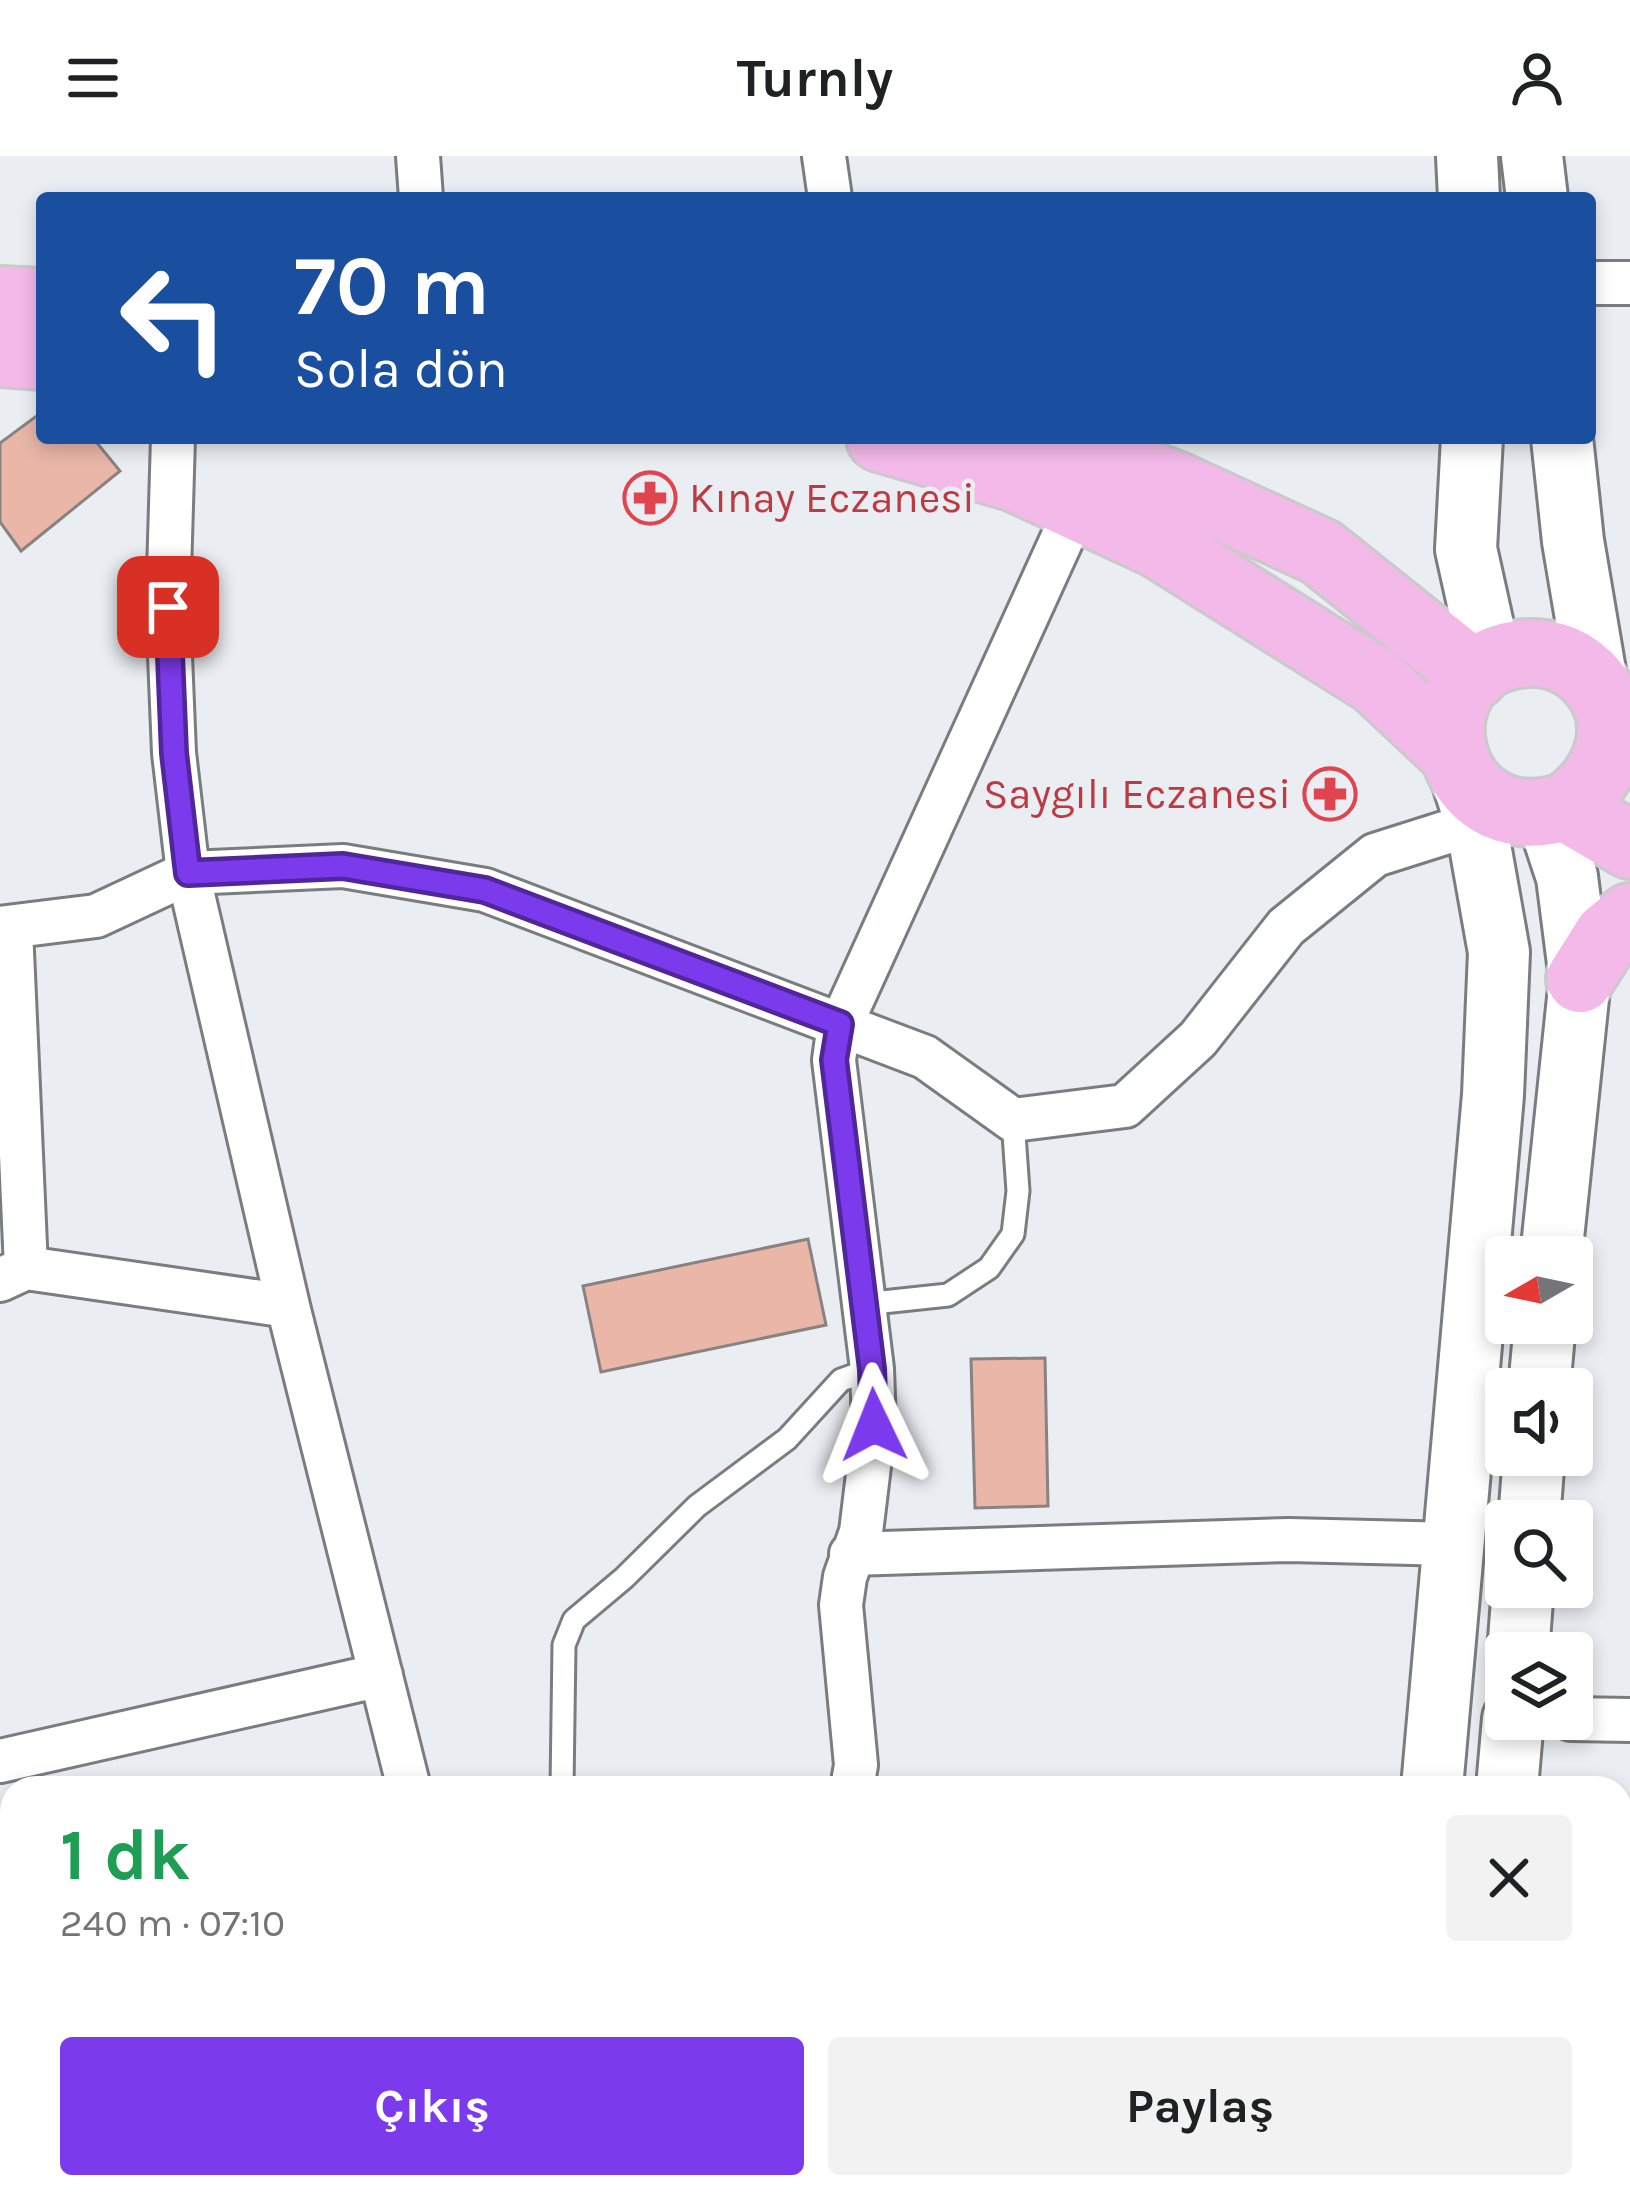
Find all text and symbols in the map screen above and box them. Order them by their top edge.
icon: menu [60,45,126,111]
icon: person [1504,45,1570,111]
text: Turnly [737,46,893,110]
text: 70 m [294,237,490,335]
icon: left [96,240,252,396]
text: Sola dön [294,337,508,401]
pharmacy icon: Kınay Eczanesi [622,470,678,526]
place label: Kınay Eczanesi [689,473,975,523]
pin [117,556,219,658]
icon: arrive [135,574,201,640]
pharmacy icon: Saygılı Eczanesi [1302,766,1358,822]
place label: Saygılı Eczanesi [983,769,1291,819]
north arrow [1485,1236,1593,1344]
map controls [1485,1236,1593,1740]
position arrow [811,1362,937,1488]
button: sound [1485,1368,1593,1476]
button: search [1485,1500,1593,1608]
button: layers [1485,1632,1593,1740]
text: 1 dk [60,1813,191,1897]
button: close [1446,1815,1572,1941]
text: 240 m · 07:10 [60,1900,285,1946]
button: Çıkış [60,2037,804,2175]
button: Paylaş [828,2037,1572,2175]

